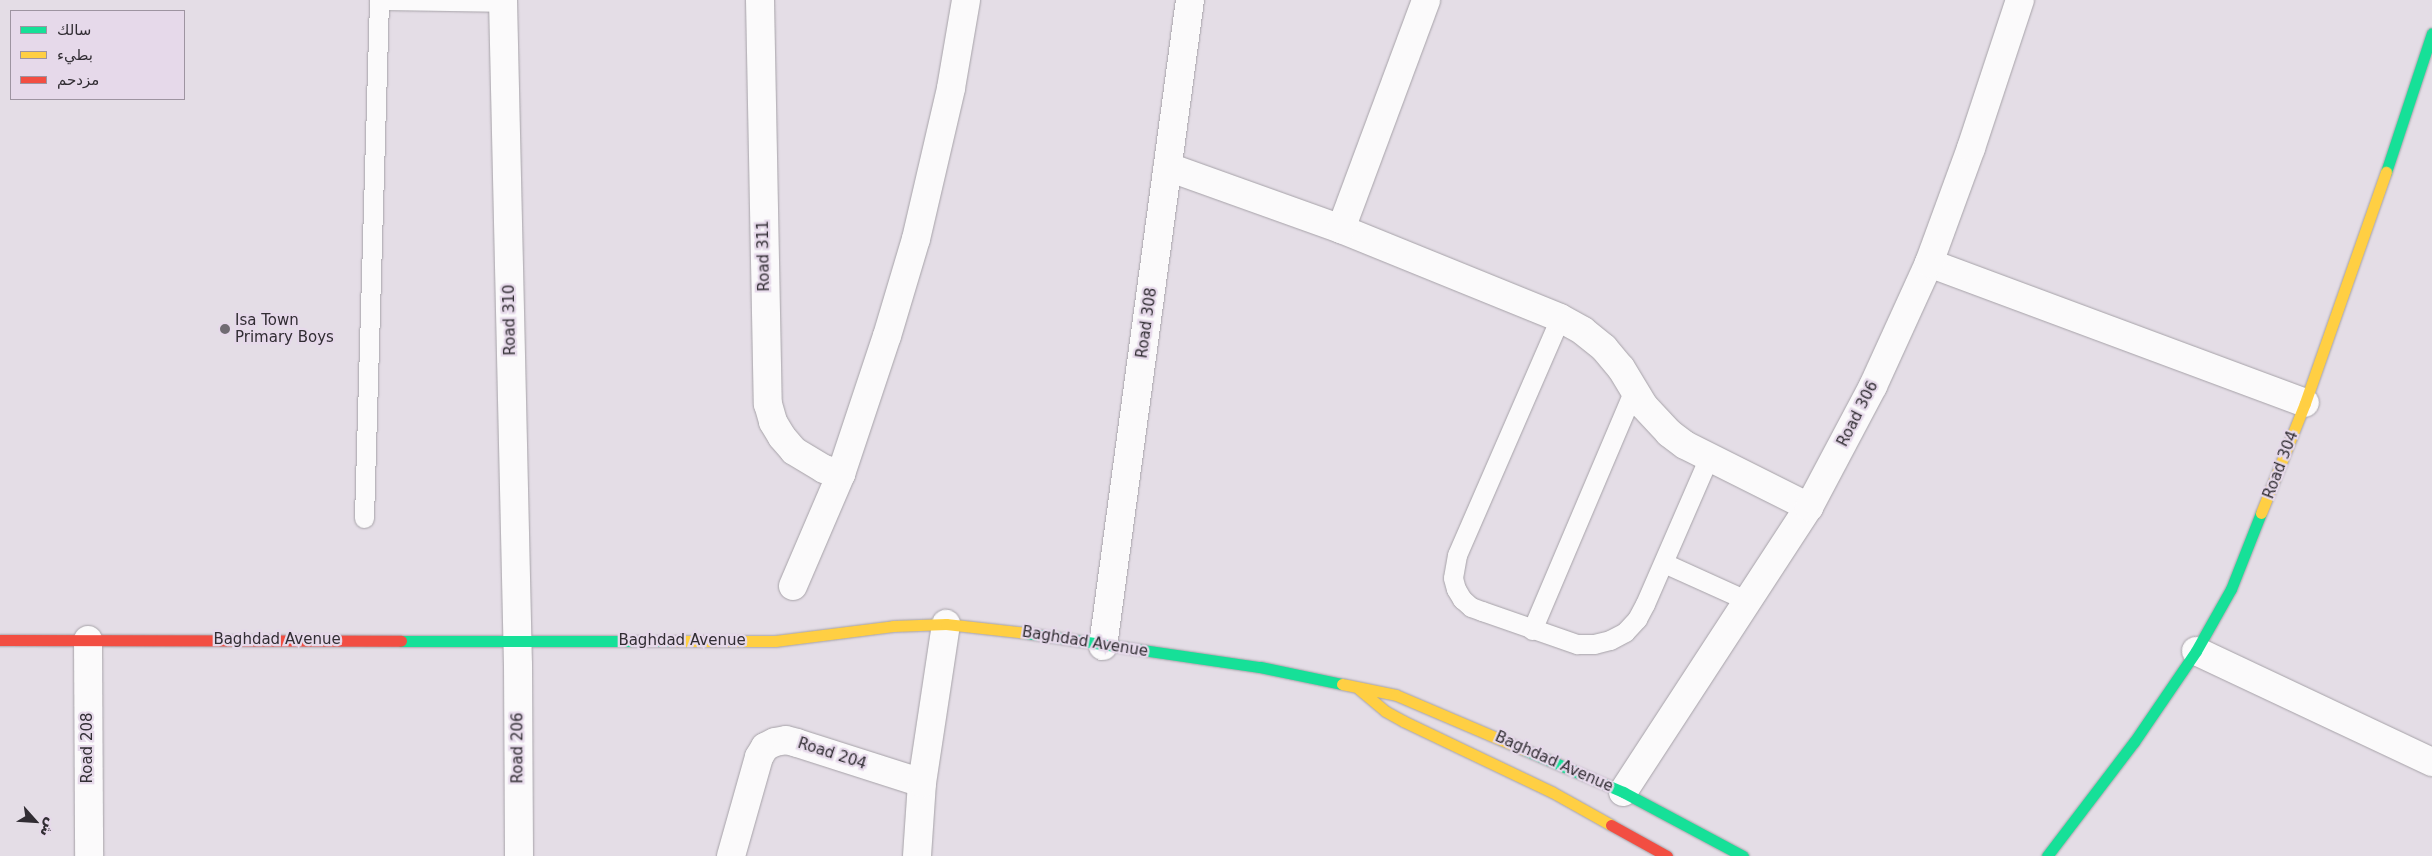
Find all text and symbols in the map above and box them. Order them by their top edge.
legend [10,10,185,100]
text: سالك [57,21,91,39]
text: بطيء [57,46,93,64]
text: مزدحم [57,71,99,89]
street label: Road 311 [754,220,774,292]
street label: Road 310 [500,284,520,356]
street label: Road 308 [1133,287,1161,359]
place label: Isa Town Primary Boys [235,311,334,346]
marker: Isa Town Primary Boys [219,323,231,335]
street label: Road 306 [1834,378,1882,450]
street label: Road 304 [2260,429,2302,501]
street label: Baghdad Avenue [1021,623,1149,661]
street label: Baghdad Avenue [213,631,341,649]
street label: Baghdad Avenue [618,632,746,650]
street label: Road 208 [79,712,97,784]
street label: Road 206 [509,712,527,784]
street label: Baghdad Avenue [1492,728,1616,796]
street label: Road 204 [795,734,869,774]
north arrow [10,796,60,846]
text: ش [37,815,60,840]

